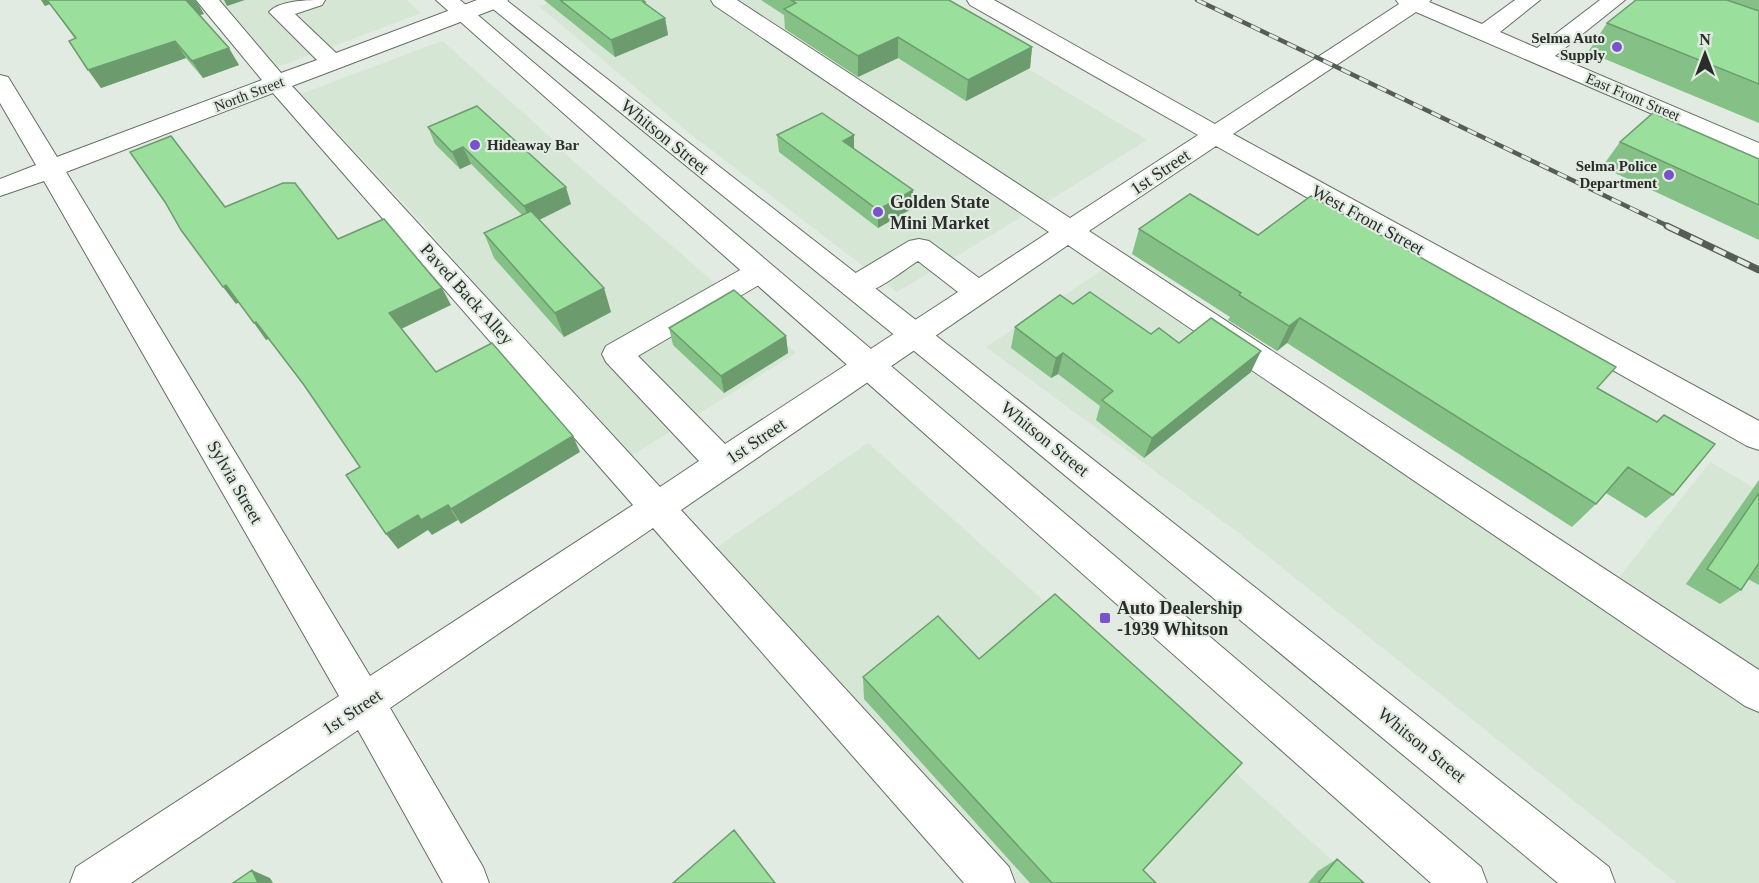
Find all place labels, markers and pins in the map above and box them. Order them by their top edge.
place label: Selma Auto Supply [1531,30,1605,63]
marker: Selma Auto Supply [1610,40,1624,54]
place label: Hideaway Bar [487,137,579,153]
marker: Hideaway Bar [468,138,482,152]
place label: Selma Police Department [1576,158,1657,191]
marker: Selma Police Department [1662,168,1676,182]
place label: Golden State Mini Market [890,192,990,233]
marker: Golden State Mini Market [871,205,885,219]
place label: Auto Dealership -1939 Whitson [1117,598,1243,639]
marker: Auto Dealership -1939 Whitson [1098,611,1112,625]

